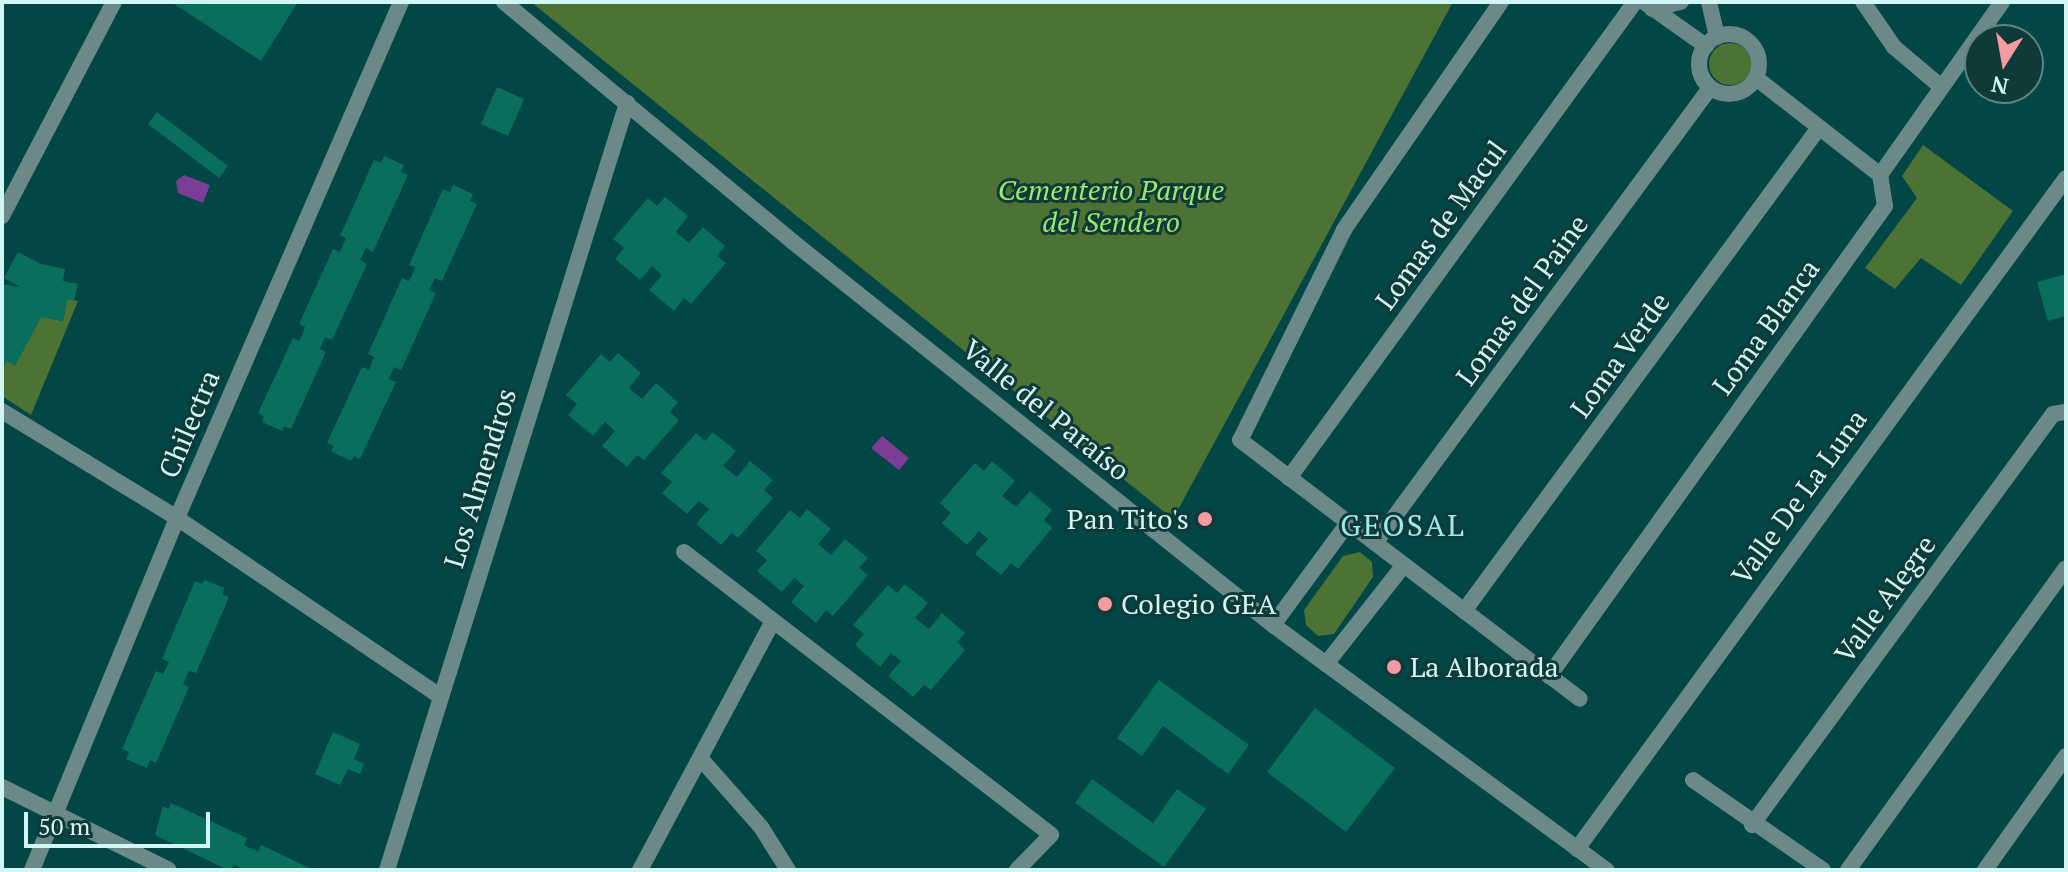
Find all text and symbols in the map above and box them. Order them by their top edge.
north arrow [1964,24,2044,104]
text: N [1989,70,2011,102]
street label: Lomas de Macul [1368,134,1514,316]
park label: Cementerio Parque del Sendero [998,173,1224,239]
street label: Lomas del Paine [1449,208,1595,392]
street label: Loma Blanca [1706,253,1826,401]
street label: Loma Verde [1563,286,1677,424]
street label: Valle del Paraíso [956,332,1136,488]
street label: Chilectra [151,365,227,483]
street label: Los Almendros [437,384,523,572]
street label: Valle De La Luna [1724,403,1874,591]
place label: Pan Tito's [1067,502,1189,536]
district label: GEOSAL [1340,507,1466,543]
marker: Pan Tito's [1196,510,1214,528]
street label: Valle Alegre [1827,528,1943,670]
place label: Colegio GEA [1121,587,1276,621]
marker: Colegio GEA [1096,595,1114,613]
place label: La Alborada [1410,650,1559,684]
marker: La Alborada [1385,658,1403,676]
scale bar [28,796,214,846]
text: 50 m [38,810,90,842]

